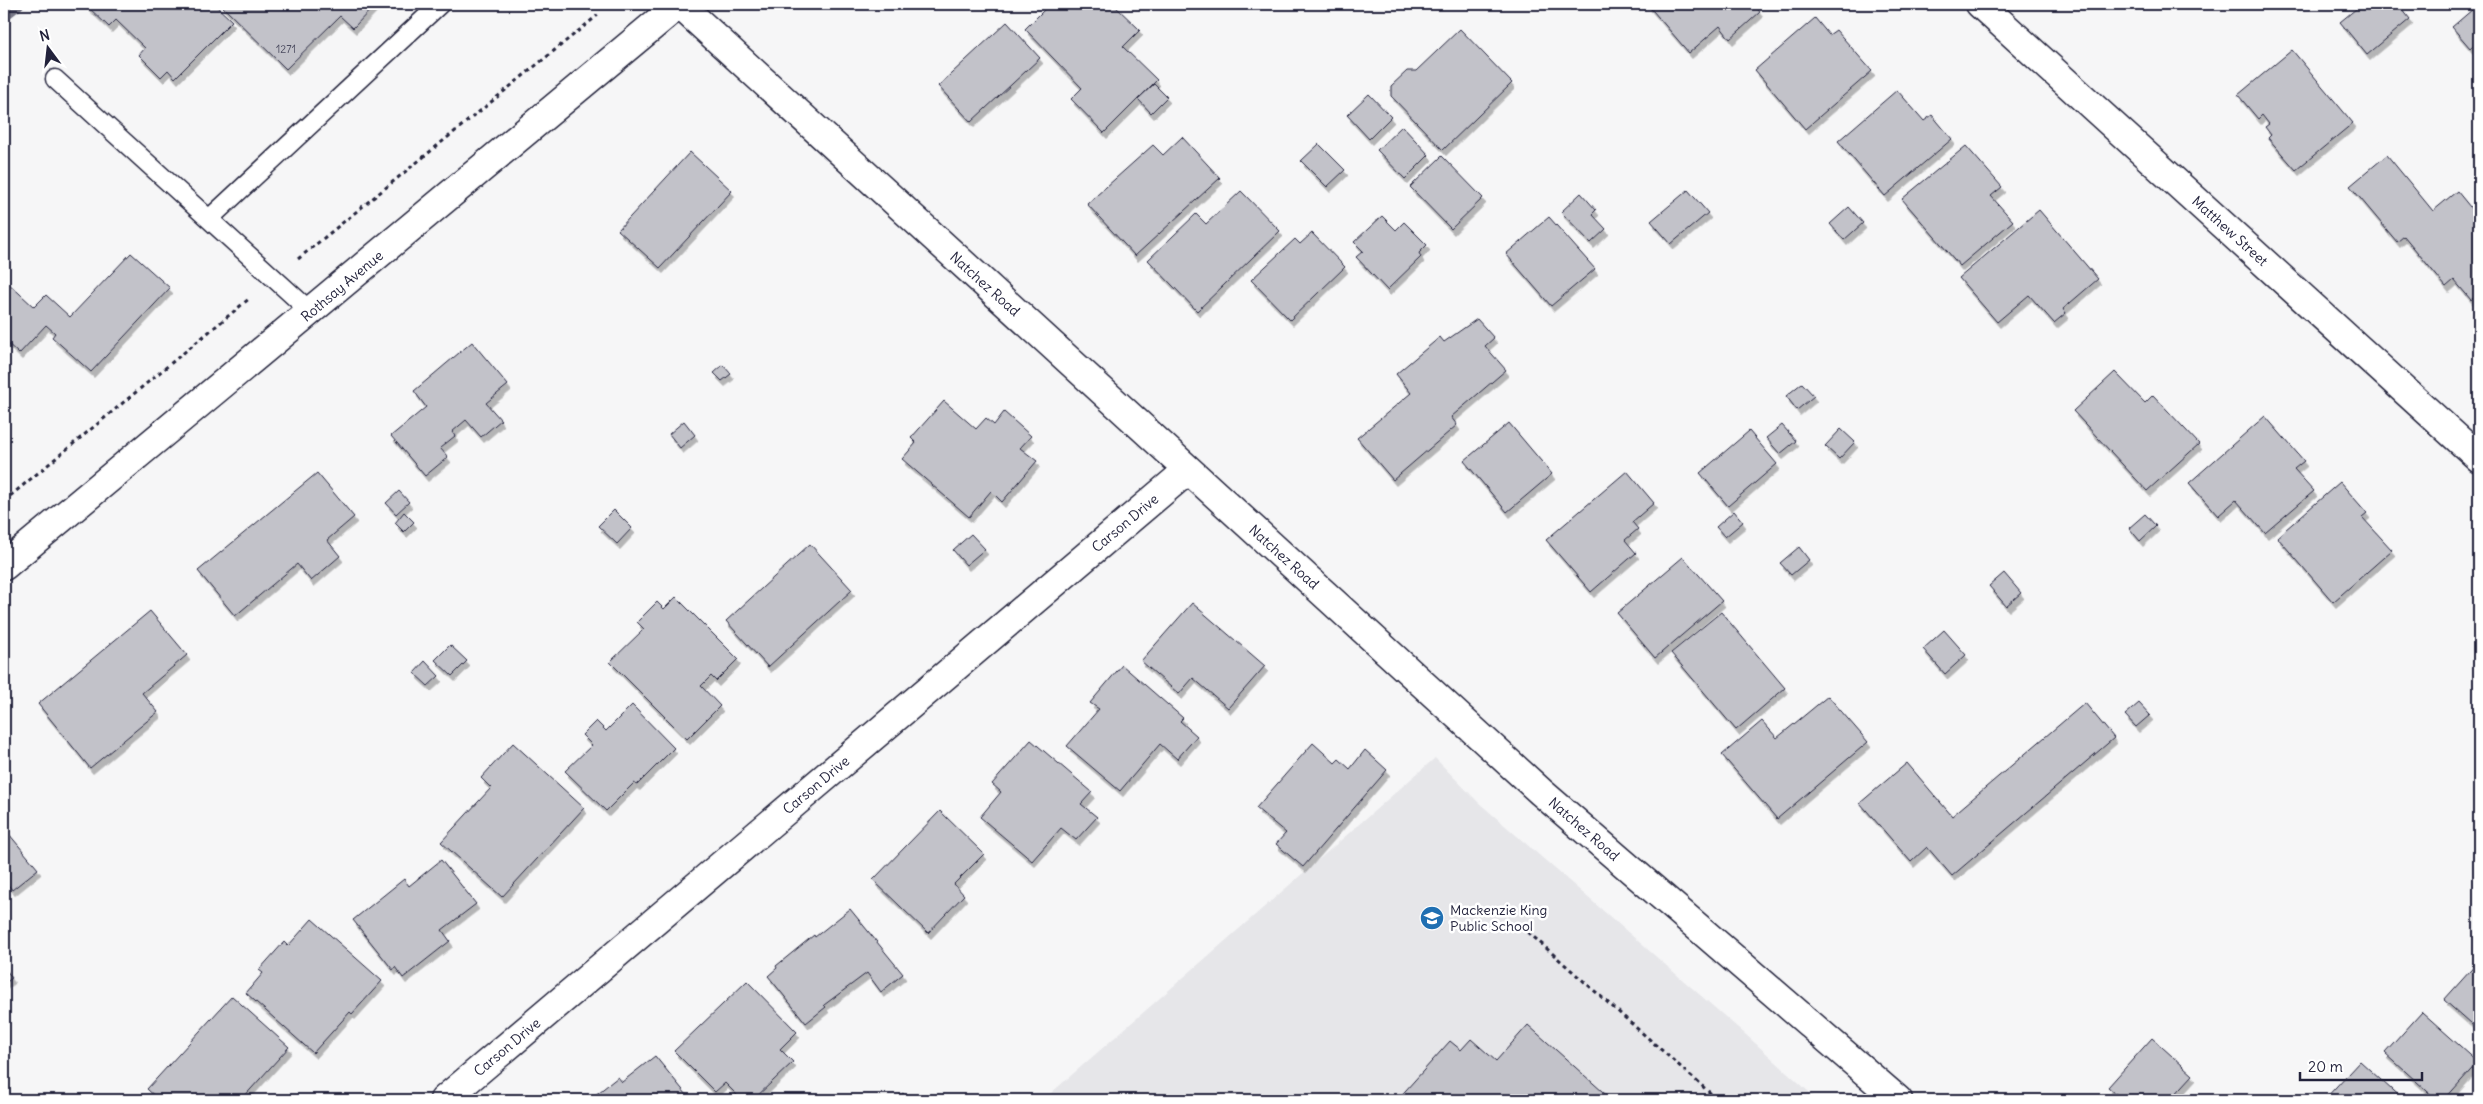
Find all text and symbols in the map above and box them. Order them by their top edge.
north arrow [22,22,72,72]
text: N [38,25,52,45]
house number: 1271 [276,42,296,56]
street label: Matthew Street [2188,192,2272,270]
street label: Rothsay Avenue [297,246,387,326]
street label: Natchez Road [946,248,1024,320]
street label: Carson Drive [1088,490,1162,556]
street label: Natchez Road [1245,521,1323,593]
street label: Carson Drive [779,752,853,818]
street label: Natchez Road [1545,793,1623,865]
place label: Mackenzie King Public School [1450,901,1547,935]
school or university icon: Mackenzie King Public School [1419,905,1445,931]
street label: Carson Drive [470,1014,544,1080]
scale bar [2300,1049,2423,1081]
text: 20 m [2308,1057,2343,1076]

